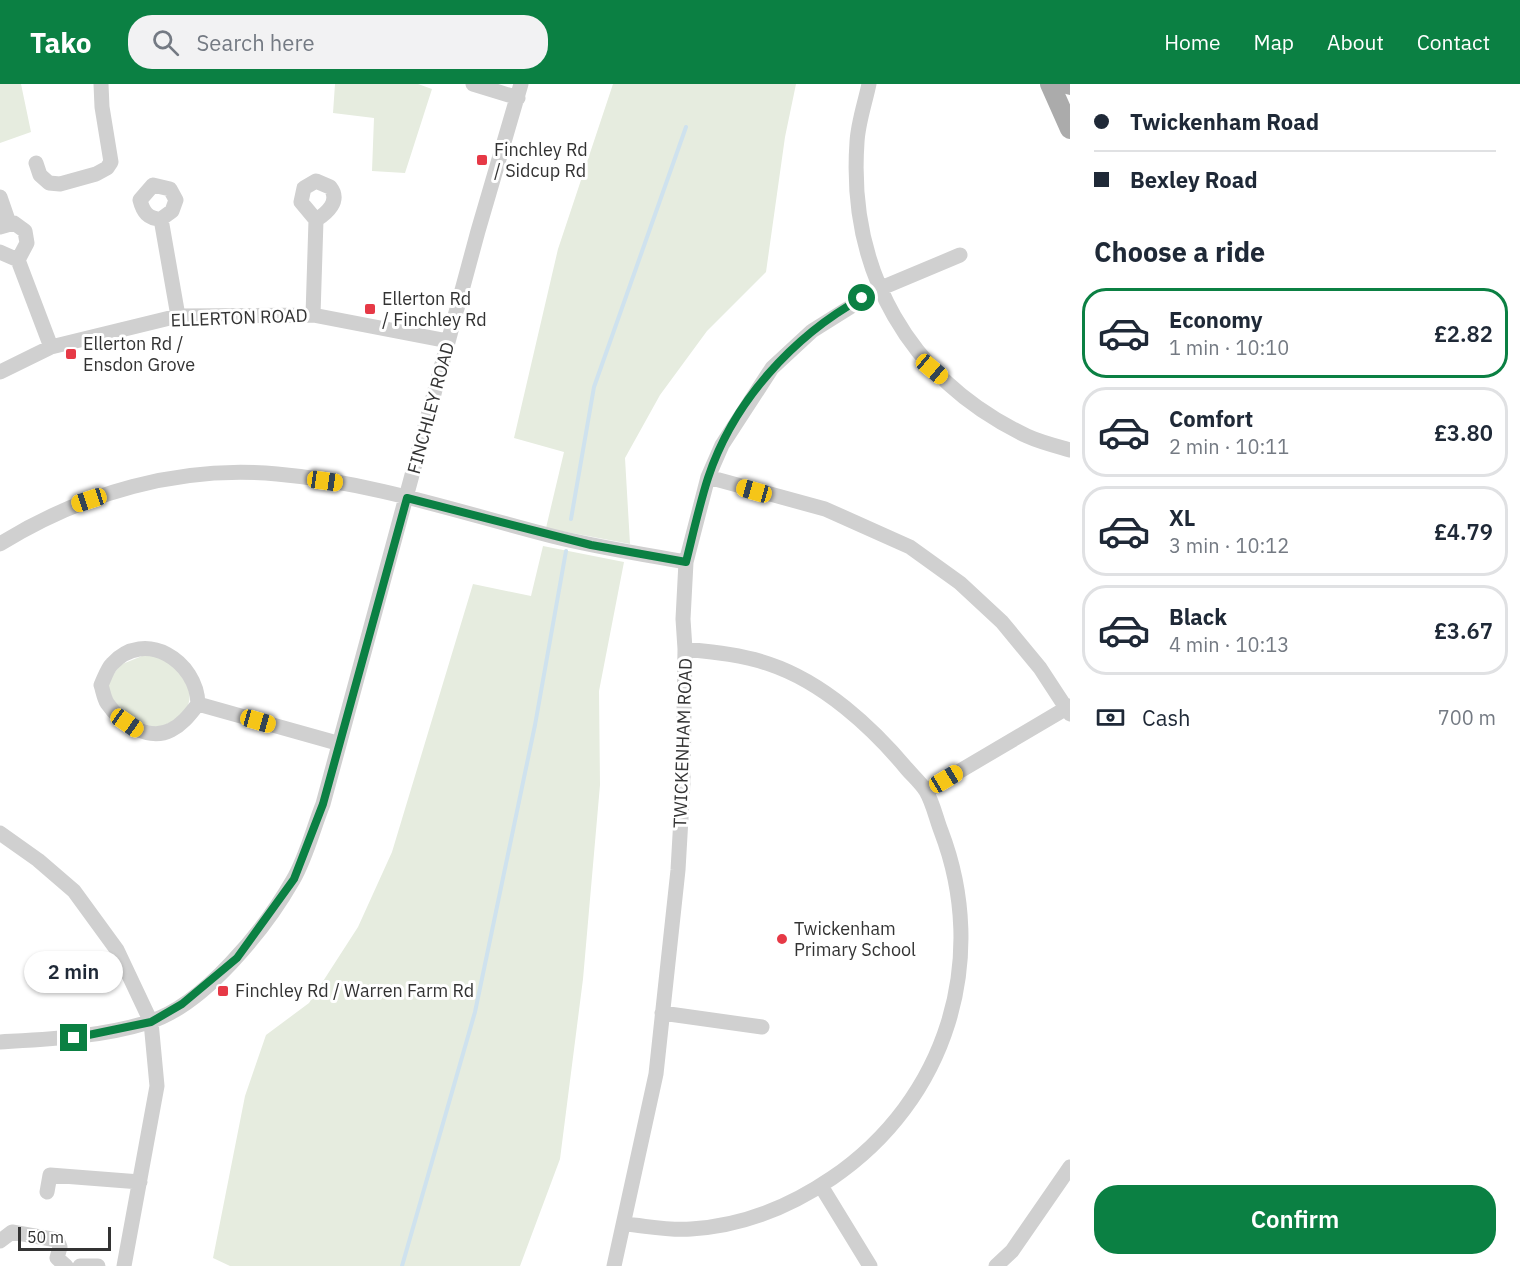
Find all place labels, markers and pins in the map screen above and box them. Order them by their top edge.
place label: Finchley Rd / Sidcup Rd [494,138,588,182]
marker: Finchley Rd / Sidcup Rd [475,153,489,167]
place label: Ellerton Rd / Finchley Rd [382,287,487,331]
marker: Ellerton Rd / Finchley Rd [363,302,377,316]
place label: Ellerton Rd / Ensdon Grove [83,332,195,376]
marker: Ellerton Rd / Ensdon Grove [64,347,78,361]
place label: Twickenham Primary School [794,917,916,961]
marker: Twickenham Primary School [775,932,789,946]
place label: Finchley Rd / Warren Farm Rd [235,979,474,1002]
marker: Finchley Rd / Warren Farm Rd [216,984,230,998]

